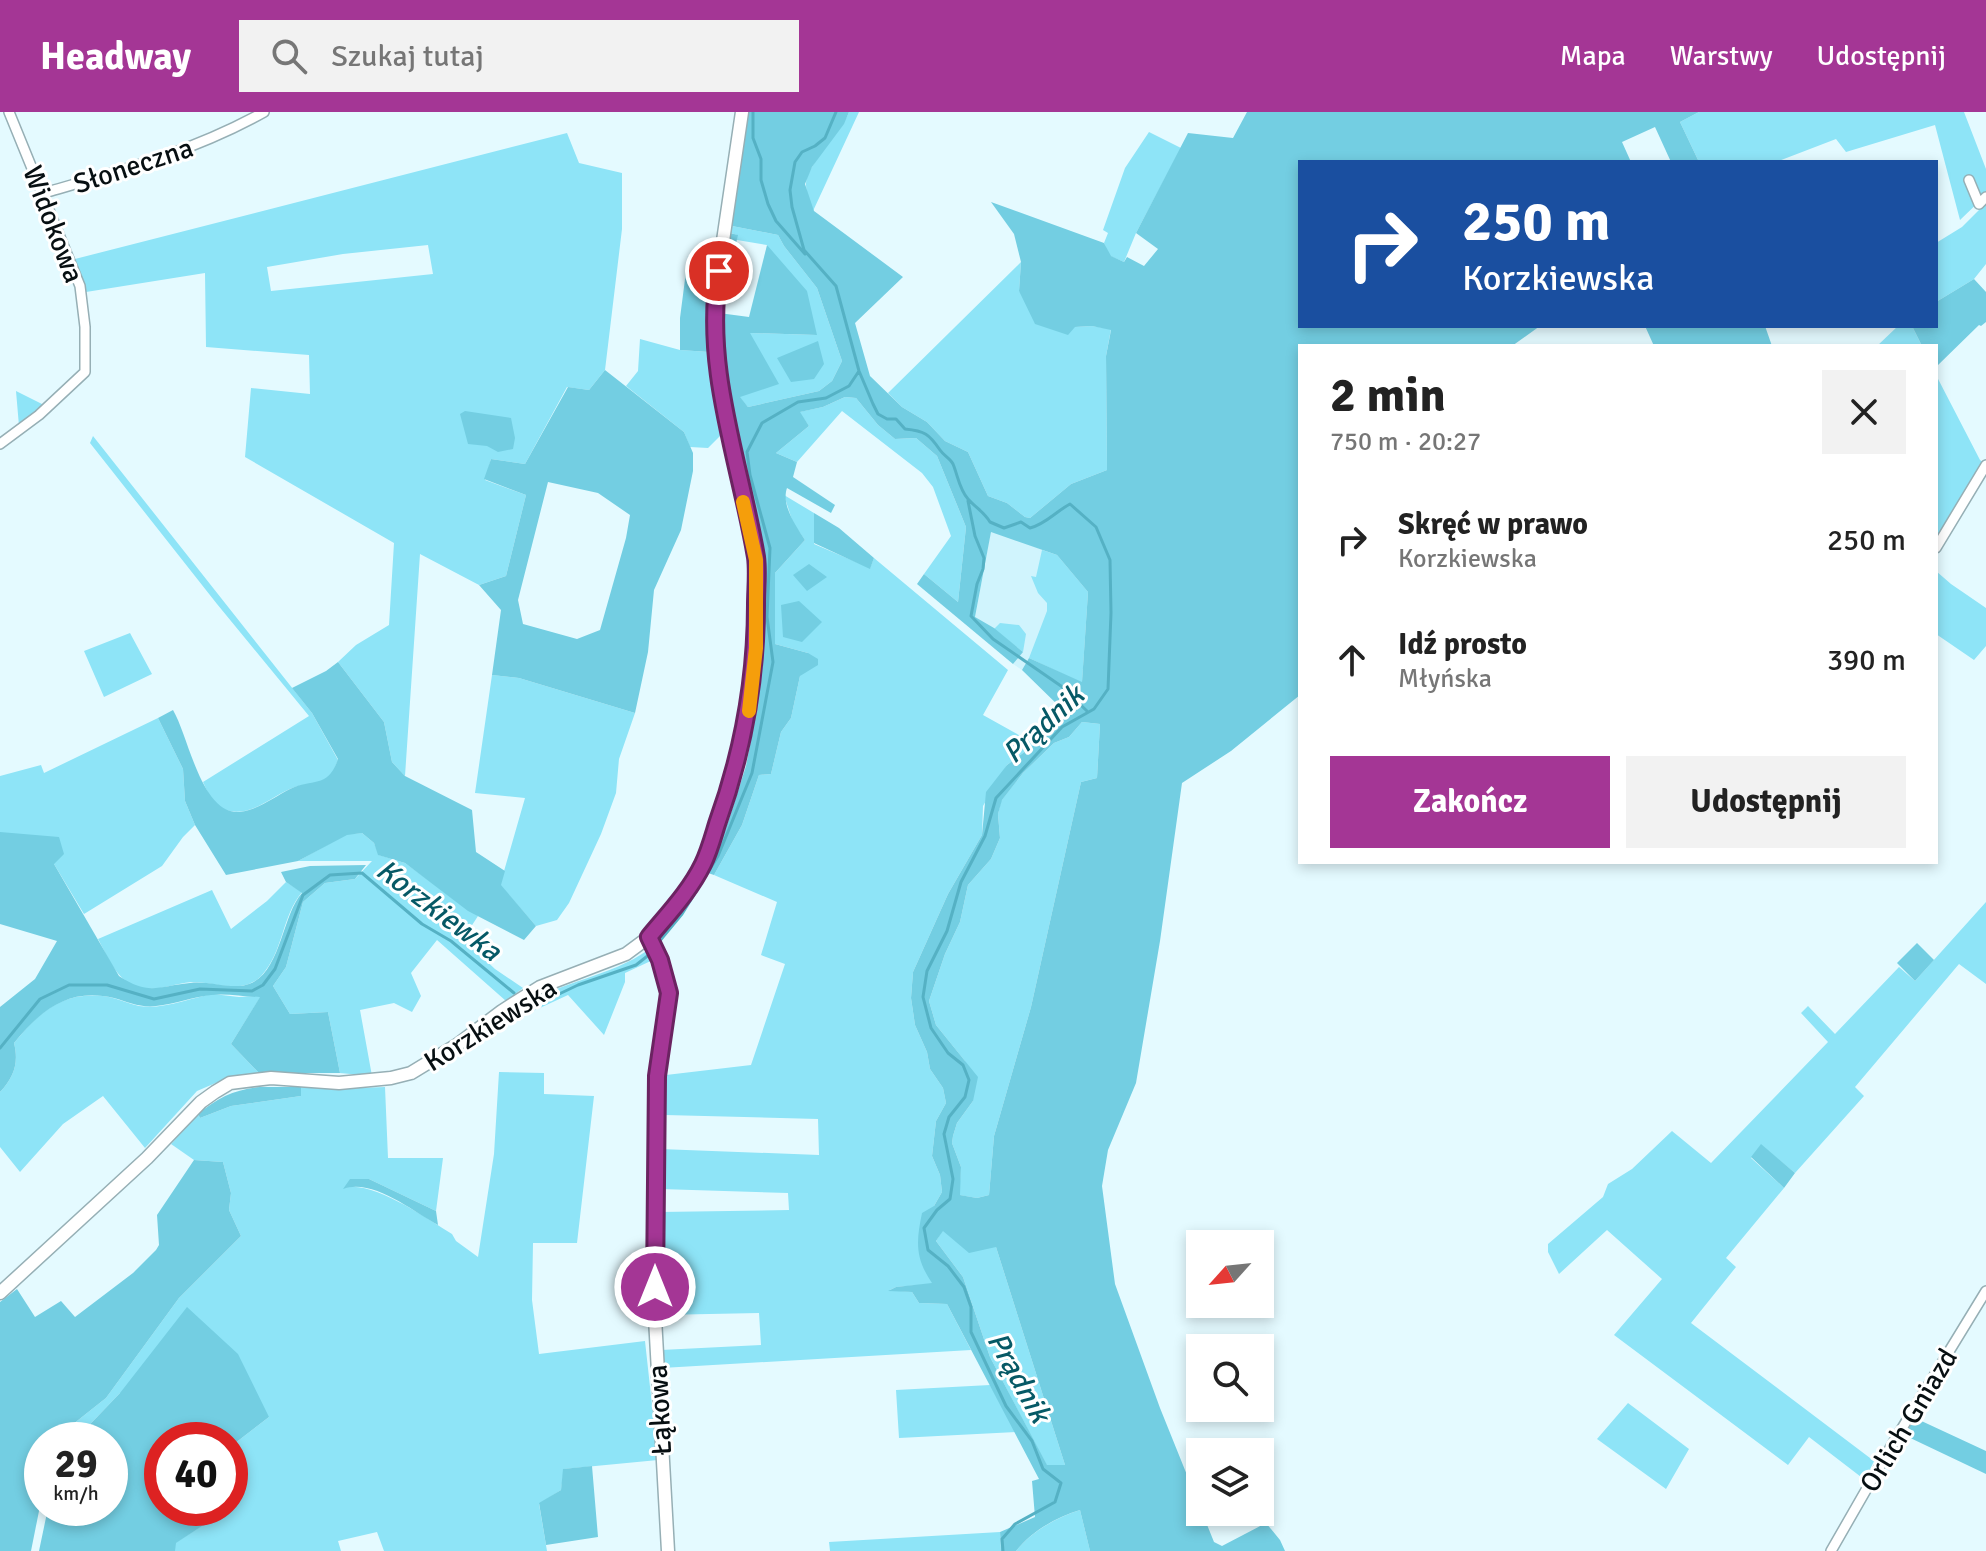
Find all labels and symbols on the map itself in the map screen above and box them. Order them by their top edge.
street label: Słoneczna [69,131,197,201]
street label: Widokowa [15,161,91,288]
pin [685,237,753,305]
water label: Prądnik [995,675,1094,771]
water label: Korzkiewka [369,851,509,970]
street label: Korzkiewska [418,971,563,1079]
north arrow [1186,1230,1274,1318]
position arrow [613,1245,697,1329]
water label: Prądnik [979,1325,1060,1432]
street label: Orlich Gniazd [1853,1343,1965,1498]
street label: Łąkowa [641,1364,679,1456]
speed limit sign: 40 [144,1422,248,1526]

